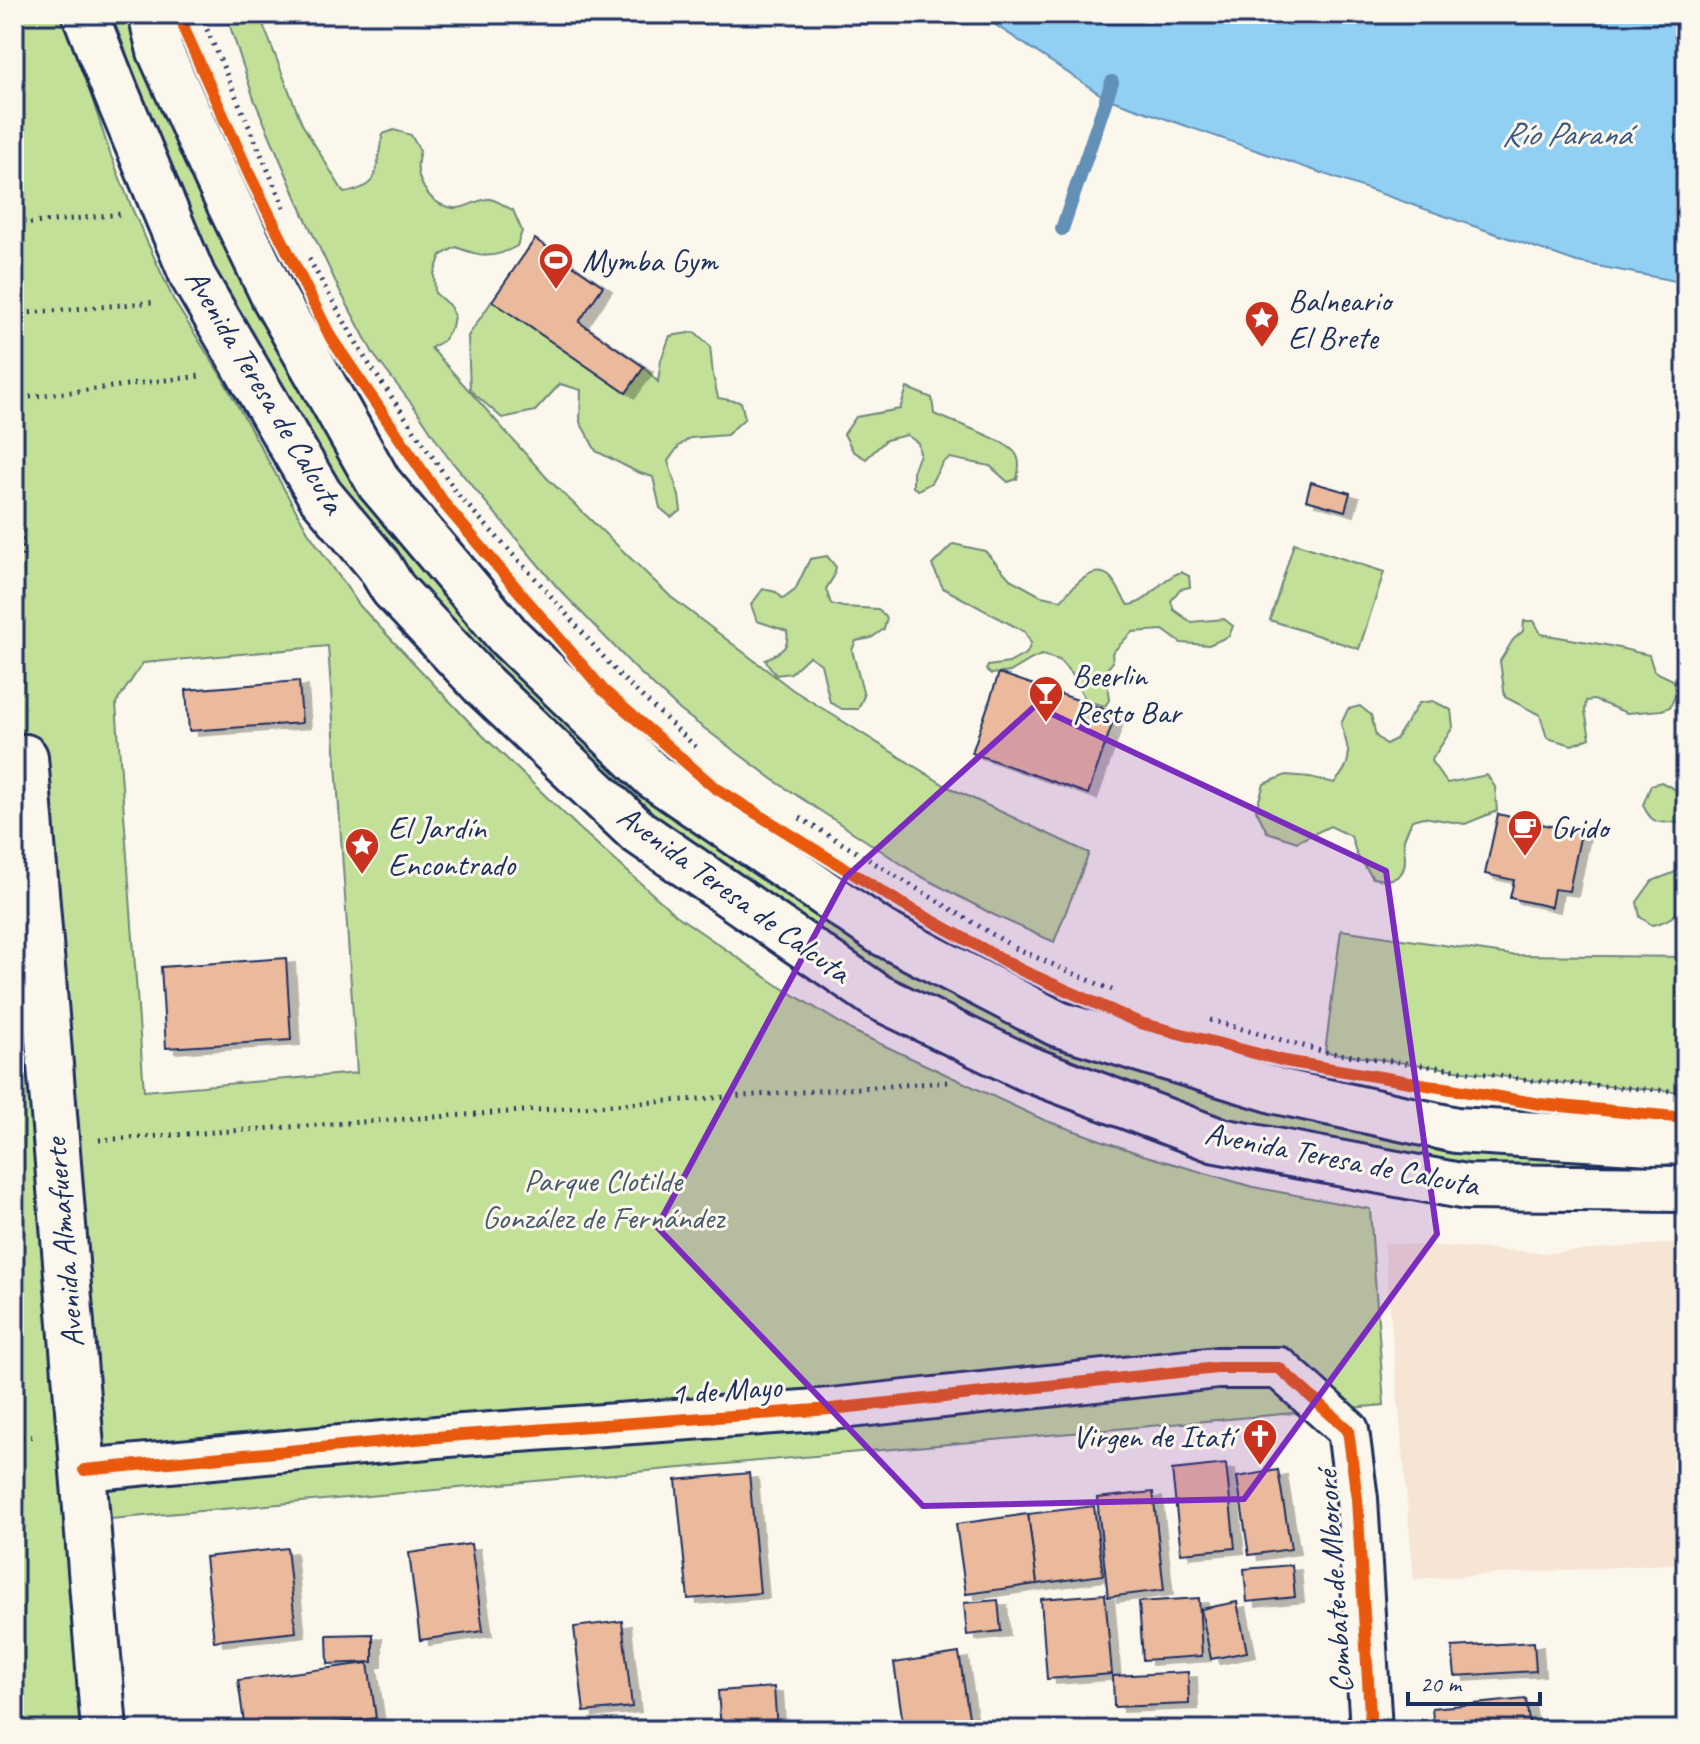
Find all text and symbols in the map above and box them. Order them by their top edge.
water label: Río Paraná [1502,112,1639,155]
place label: Mymba Gym [582,240,720,281]
sports icon: Mymba Gym [537,241,575,291]
street label: Avenida Teresa de Calcuta [176,261,355,523]
place label: Balneario El Brete [1288,280,1394,358]
place icon: Balneario El Brete [1243,299,1281,349]
place label: Beerlin Resto Bar [1072,655,1183,733]
bar icon: Beerlin Resto Bar [1027,674,1065,724]
street label: Avenida Teresa de Calcuta [609,796,860,994]
place label: El Jardín Encontrado [388,807,517,885]
place label: Grido [1551,807,1612,848]
cafe icon: Grido [1506,808,1544,858]
place icon: El Jardín Encontrado [343,826,381,876]
street label: Avenida Teresa de Calcuta [1201,1112,1484,1206]
street label: Avenida Almafuerte [34,1134,94,1349]
park label: Parque Clotilde González de Fernández [482,1160,726,1238]
street label: 1 de Mayo [669,1366,784,1414]
place label: Virgen de Itatí [1072,1416,1240,1457]
church icon: Virgen de Itatí [1241,1417,1279,1467]
street label: Combate de Mbororé [1305,1464,1362,1695]
scale bar [1408,1656,1540,1706]
text: 20 m [1420,1669,1463,1699]

